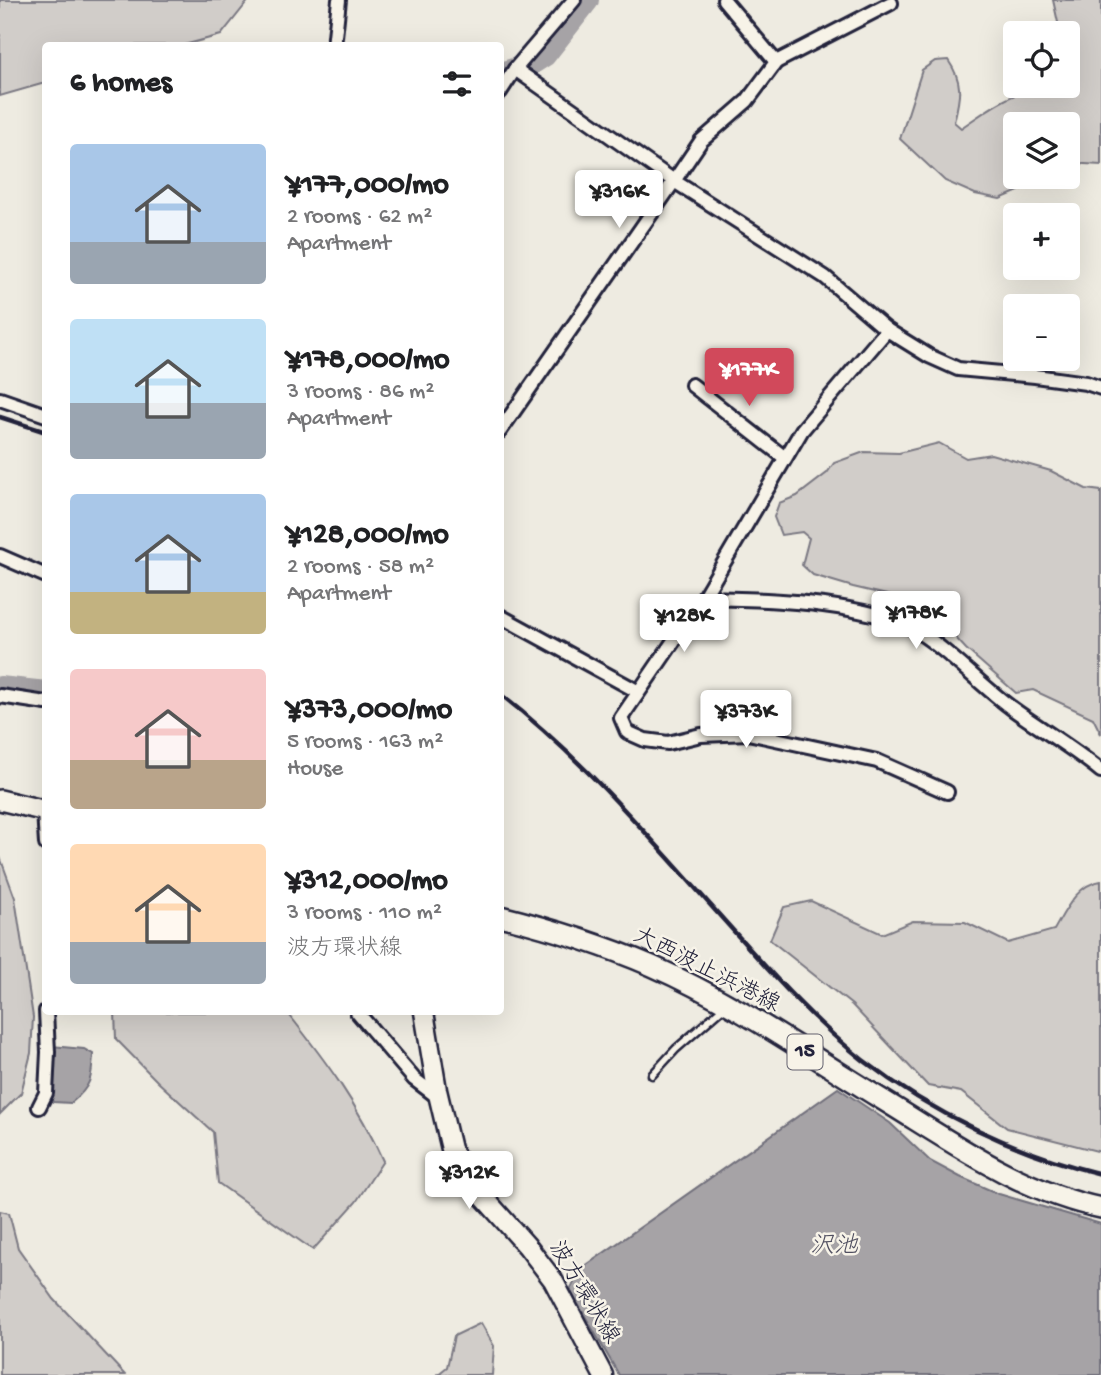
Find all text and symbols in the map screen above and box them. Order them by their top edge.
map controls [1003,21,1080,371]
button: locate [1003,21,1080,98]
icon: filters [438,65,476,103]
text: 6 homes [70,67,172,102]
button: layers [1003,112,1080,189]
text: ¥177,000/mo [287,169,449,204]
pin: ¥316K [570,170,668,230]
icon: home [126,172,210,256]
text: ¥316K [591,179,647,206]
button: + [1003,203,1080,280]
text: 2 rooms · 62 m² [287,204,432,231]
text: Apartment [287,231,391,258]
button: − [1003,294,1080,371]
text: ¥178,000/mo [287,344,450,379]
icon: home [126,347,210,431]
pin: ¥177K [700,348,798,408]
text: ¥177K [721,357,777,384]
text: 3 rooms · 86 m² [287,379,434,406]
text: Apartment [287,406,391,433]
text: ¥128,000/mo [287,519,449,554]
icon: home [126,522,210,606]
text: 2 rooms · 58 m² [287,554,434,581]
text: Apartment [287,581,391,608]
pin: ¥178K [867,592,965,651]
pin: ¥128K [635,594,733,654]
text: ¥178K [887,600,945,627]
text: ¥128K [656,603,712,630]
pin: ¥373K [697,690,795,750]
text: ¥373,000/mo [287,694,452,729]
icon: home [126,697,210,781]
text: ¥373K [716,699,776,726]
text: 5 rooms · 163 m² [287,729,443,756]
text: House [287,756,343,783]
text: ¥312,000/mo [287,865,448,900]
icon: home [126,872,210,956]
text: 3 rooms · 110 m² [287,900,442,927]
street label: 大西波止浜港線 [628,922,784,1020]
text: 波方環状線 [287,936,402,963]
road number: 15 [788,1034,822,1070]
pin: ¥312K [420,1152,518,1211]
text: ¥312K [441,1160,497,1187]
water label: 沢池 [810,1233,859,1262]
street label: 波方環状線 [542,1236,625,1349]

